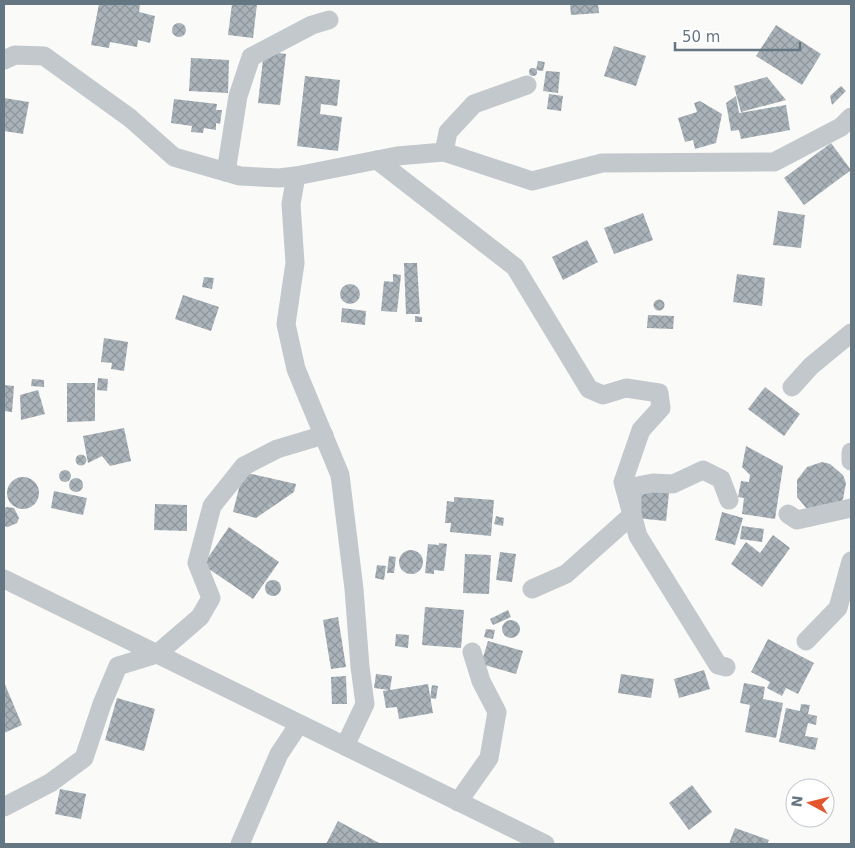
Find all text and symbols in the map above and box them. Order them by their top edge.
scale bar [675,20,800,52]
text: 50 m [682,28,720,46]
north arrow [785,778,835,828]
text: N [788,795,806,808]

